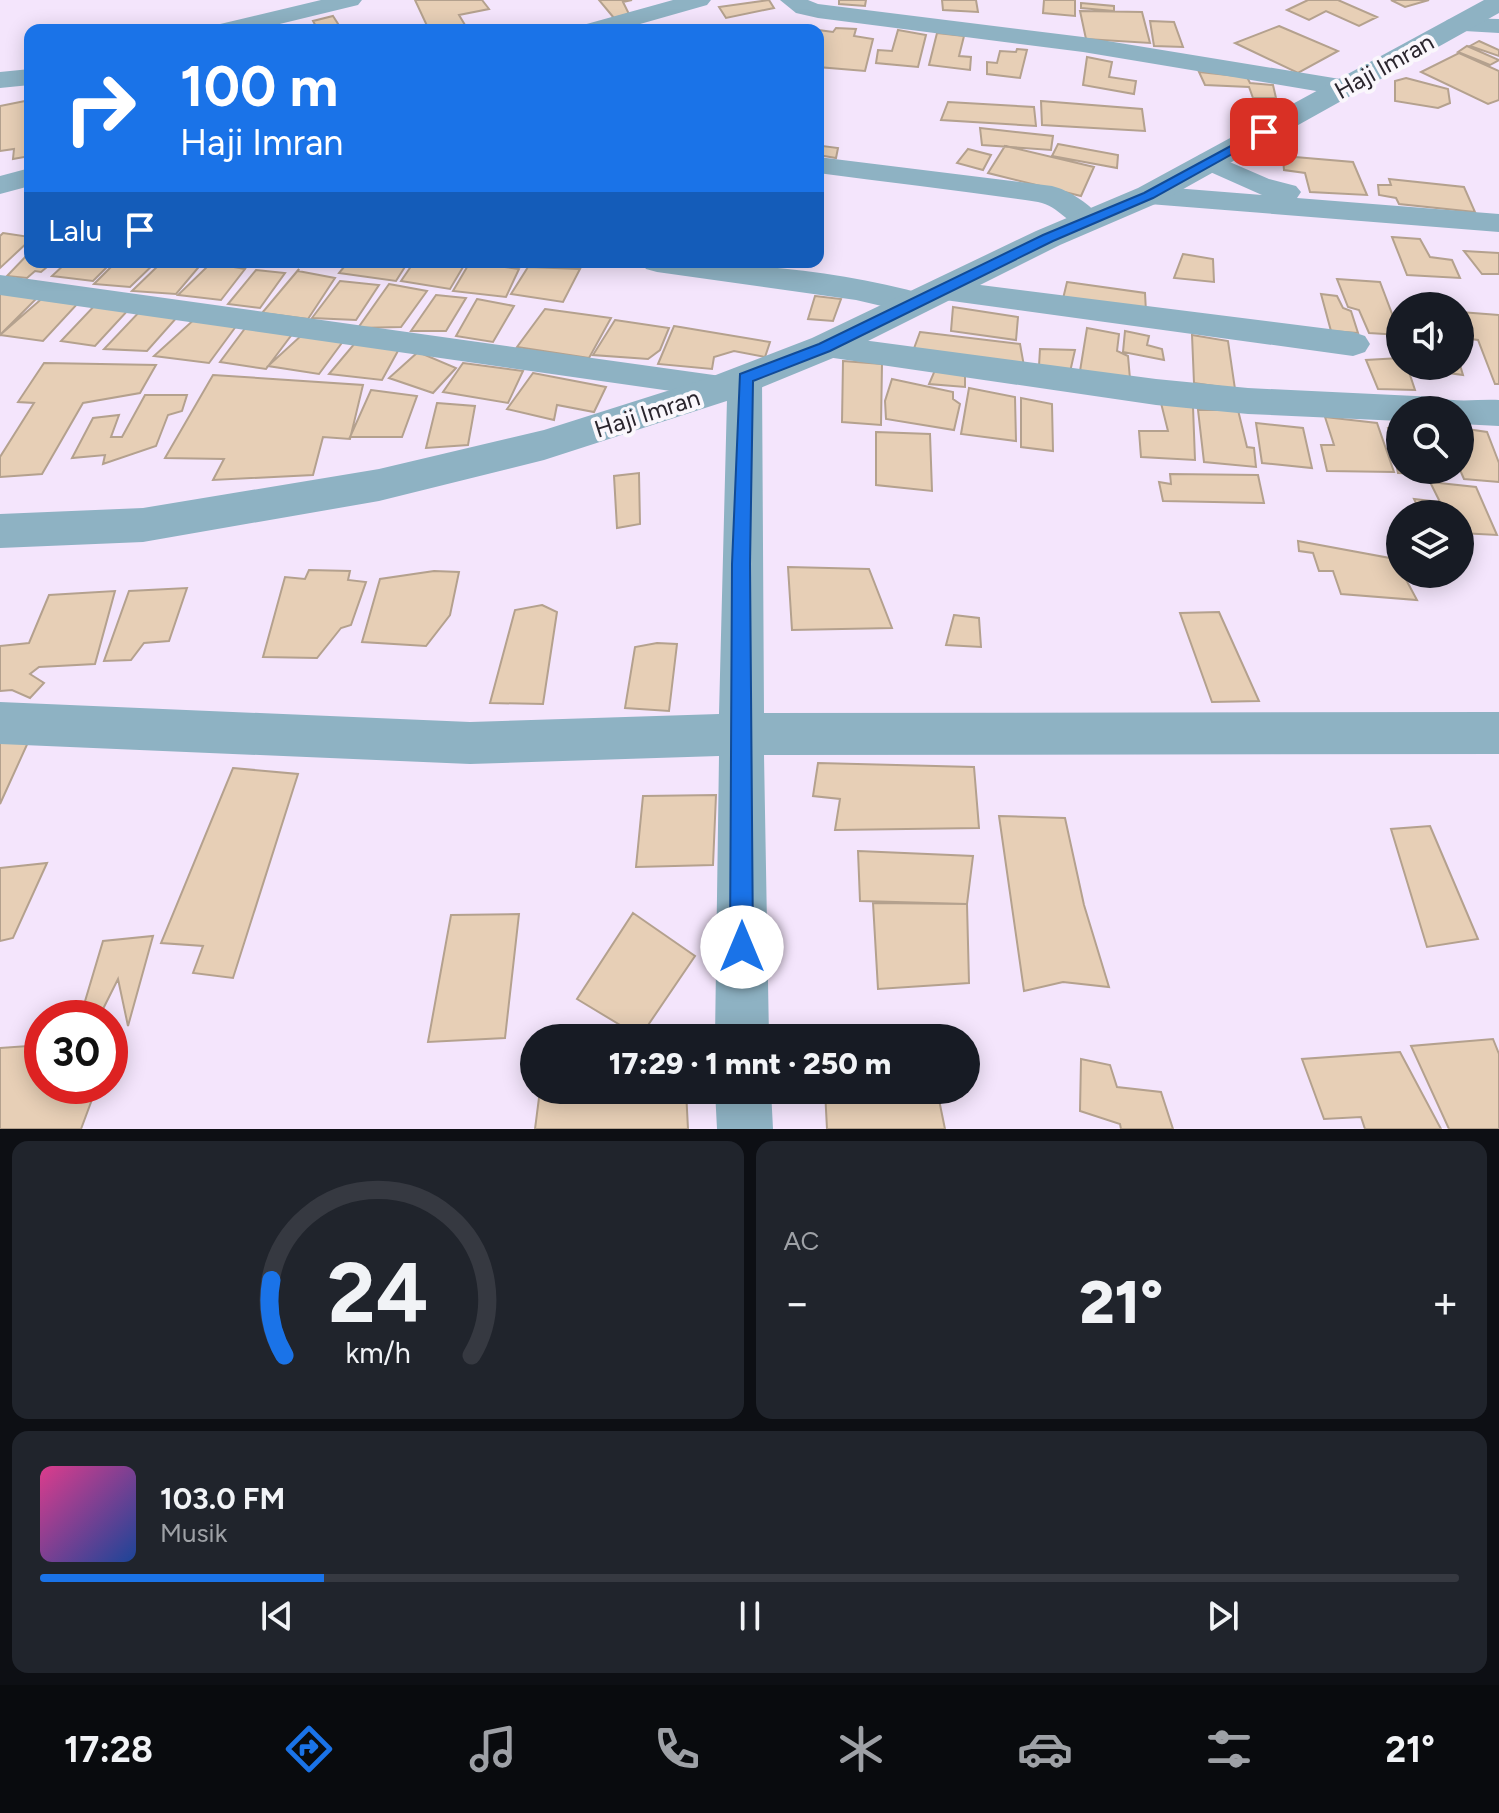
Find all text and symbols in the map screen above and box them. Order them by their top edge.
street label: Haji Imran [1329,27,1439,105]
text: 100 m [180,53,338,120]
icon: right [48,56,152,160]
pin [1230,98,1298,166]
icon: arrive [1242,110,1286,154]
text: Haji Imran [180,121,343,164]
icon: arrive [118,208,162,252]
text: Lalu [48,212,102,249]
map controls [1386,292,1474,588]
button: sound [1386,292,1474,380]
street label: Haji Imran [591,382,703,444]
button: search [1386,396,1474,484]
button: layers [1386,500,1474,588]
position arrow [700,905,784,989]
speed limit sign: 30 [24,1000,128,1104]
text: 17:29 · 1 mnt · 250 m [609,1045,891,1082]
text: AC [784,1225,819,1257]
text: 24 [327,1243,428,1343]
text: 21° [1079,1266,1163,1338]
text: − [784,1276,811,1329]
text: + [1432,1276,1459,1329]
text: km/h [345,1336,410,1370]
text: 103.0 FM [160,1480,285,1517]
text: Musik [160,1517,227,1549]
icon: previous [255,1594,299,1638]
icon: pause [728,1594,772,1638]
icon: next [1201,1594,1245,1638]
icon: directions [281,1721,337,1777]
icon: music [465,1721,521,1777]
icon: phone [649,1721,705,1777]
icon: climate [833,1721,889,1777]
icon: car [1017,1721,1073,1777]
icon: filters [1201,1721,1257,1777]
text: 17:28 [64,1728,153,1771]
text: 21° [1385,1728,1435,1771]

